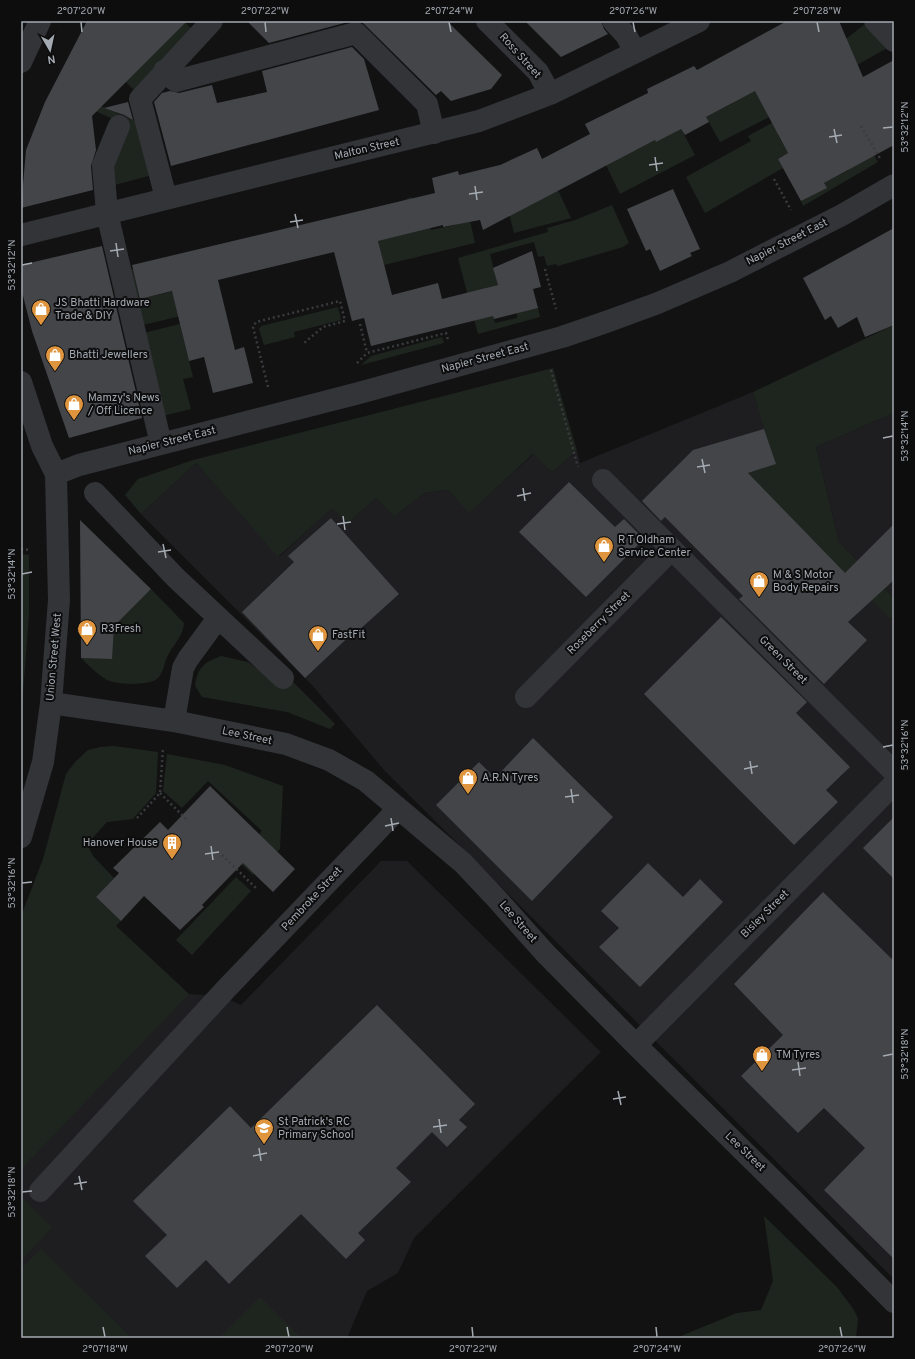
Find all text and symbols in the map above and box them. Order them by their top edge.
text: 2°07'20"W [57,5,105,18]
text: 2°07'22"W [241,5,289,18]
text: 2°07'24"W [425,5,473,18]
text: 2°07'26"W [609,5,657,18]
text: 2°07'28"W [793,5,841,18]
north arrow [30,30,70,70]
street label: Ross Street [496,30,544,82]
text: N [46,51,56,66]
text: 53°32'12"N [899,101,912,153]
street label: Malton Street [333,135,401,163]
street label: Napier Street East [744,215,830,269]
text: 53°32'12"N [6,239,19,291]
place label: JS Bhatti Hardware Trade & DIY [55,296,150,323]
shop icon: JS Bhatti Hardware Trade & DIY [30,298,52,326]
street label: Napier Street East [440,340,530,376]
shop icon: Bhatti Jewellers [44,344,66,372]
place label: Bhatti Jewellers [69,348,148,362]
place label: Mamzy's News / Off Licence [87,391,160,418]
shop icon: Mamzy's News / Off Licence [63,393,85,421]
text: 53°32'14"N [899,410,912,462]
street label: Napier Street East [127,423,217,459]
place label: R T Oldham Service Center [618,533,692,560]
shop icon: R T Oldham Service Center [593,535,615,563]
text: 53°32'14"N [6,548,19,600]
place label: M & S Motor Body Repairs [773,568,839,595]
shop icon: M & S Motor Body Repairs [748,570,770,598]
street label: Roseberry Street [564,588,634,658]
street label: Union Street West [43,612,65,702]
shop icon: R3Fresh [76,618,98,646]
place label: R3Fresh [101,622,141,636]
shop icon: FastFit [307,624,329,652]
place label: FastFit [332,628,365,642]
street label: Green Street [756,633,810,687]
text: 53°32'16"N [899,719,912,771]
street label: Lee Street [221,724,273,748]
shop icon: A.R.N Tyres [457,767,479,795]
place label: A.R.N Tyres [482,771,538,785]
building icon: Hanover House [161,832,183,860]
place label: Hanover House [83,836,158,850]
text: 53°32'16"N [6,857,19,909]
street label: Pembroke Street [279,864,345,934]
street label: Bisley Street [738,887,792,941]
street label: Lee Street [496,898,540,946]
text: 53°32'18"N [899,1028,912,1080]
shop icon: TM Tyres [751,1044,773,1072]
place label: TM Tyres [776,1048,820,1062]
place label: St Patrick's RC Primary School [278,1115,354,1142]
school or university icon: St Patrick's RC Primary School [253,1117,275,1145]
street label: Lee Street [722,1129,768,1175]
text: 53°32'18"N [6,1166,19,1218]
text: 2°07'18"W [82,1343,128,1356]
text: 2°07'20"W [265,1343,313,1356]
text: 2°07'22"W [449,1343,497,1356]
text: 2°07'24"W [633,1343,681,1356]
text: 2°07'26"W [818,1343,866,1356]

